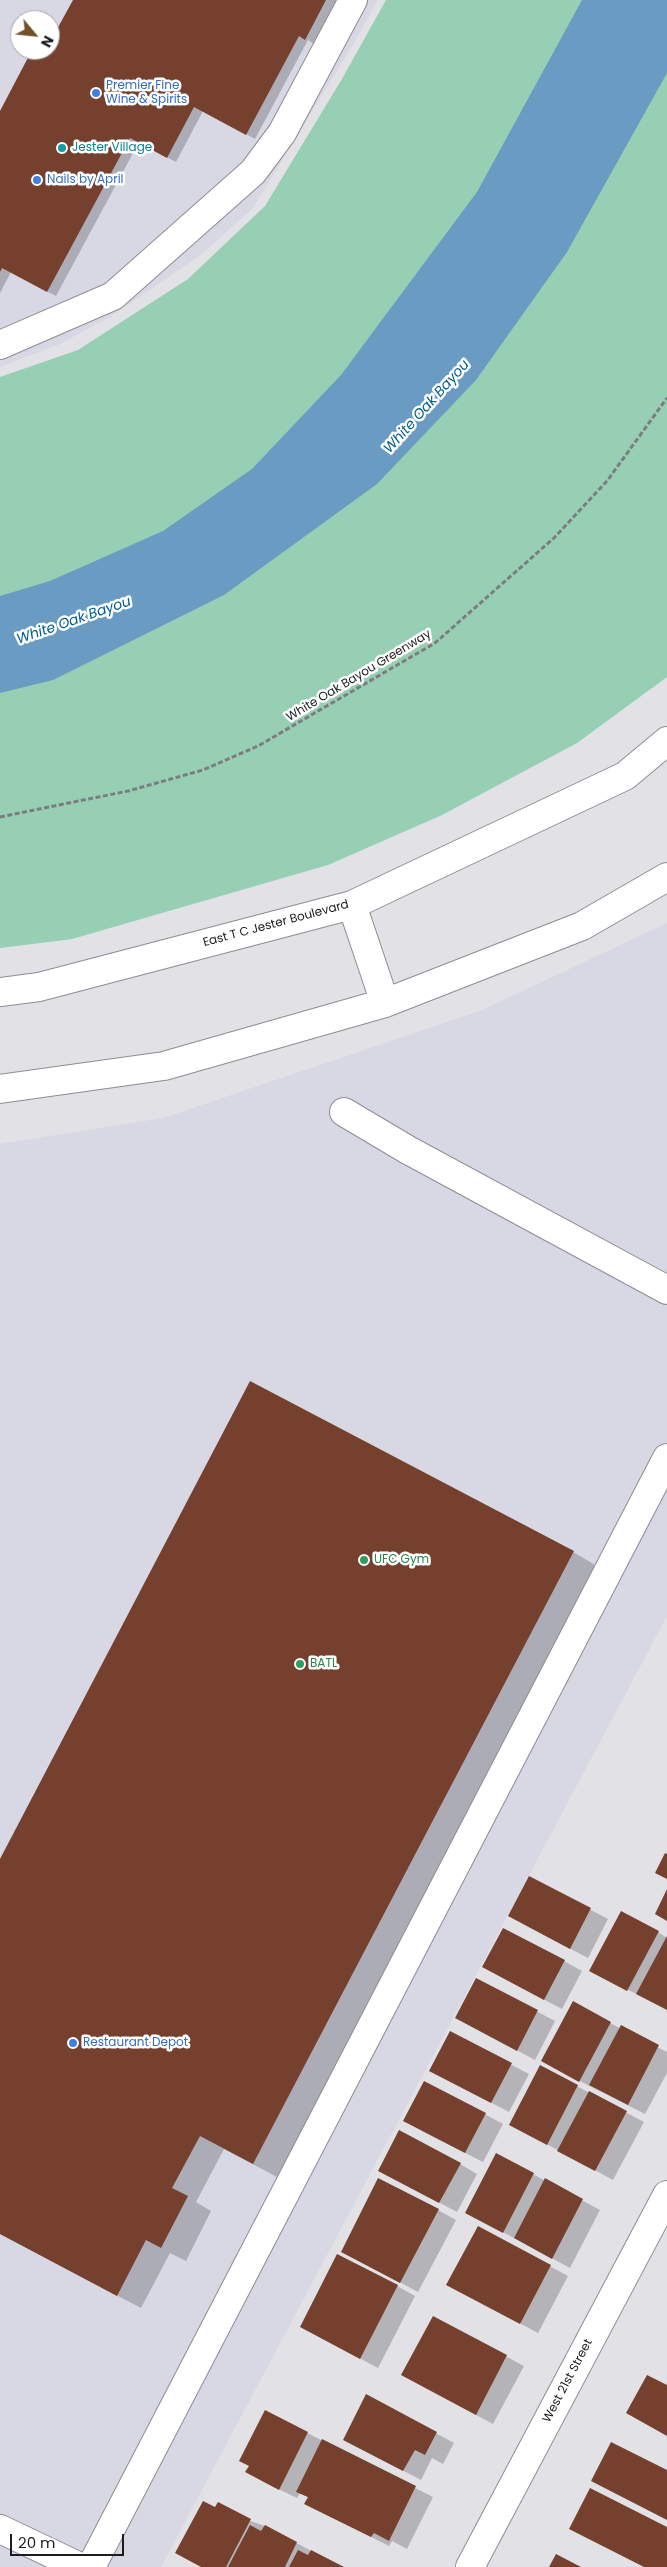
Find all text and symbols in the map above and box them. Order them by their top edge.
north arrow [10,10,60,60]
text: N [36,32,59,51]
place label: Premier Fine Wine & Spirits [106,79,187,107]
marker: Premier Fine Wine & Spirits [90,87,102,99]
place label: Jester Village [72,141,152,155]
marker: Jester Village [56,142,68,154]
place label: Nails by April [47,173,124,187]
marker: Nails by April [31,174,43,186]
water label: White Oak Bayou [381,357,473,457]
water label: White Oak Bayou [15,594,133,648]
street label: White Oak Bayou Greenway [284,627,434,725]
street label: East T C Jester Boulevard [202,898,350,950]
place label: UFC Gym [374,1553,429,1567]
marker: UFC Gym [358,1554,370,1566]
place label: BATL [310,1657,337,1671]
marker: BATL [294,1658,306,1670]
place label: Restaurant Depot [83,2036,188,2050]
marker: Restaurant Depot [67,2037,79,2049]
street label: West 21st Street [540,2337,596,2425]
scale bar [12,2524,126,2556]
text: 20 m [18,2532,56,2553]

